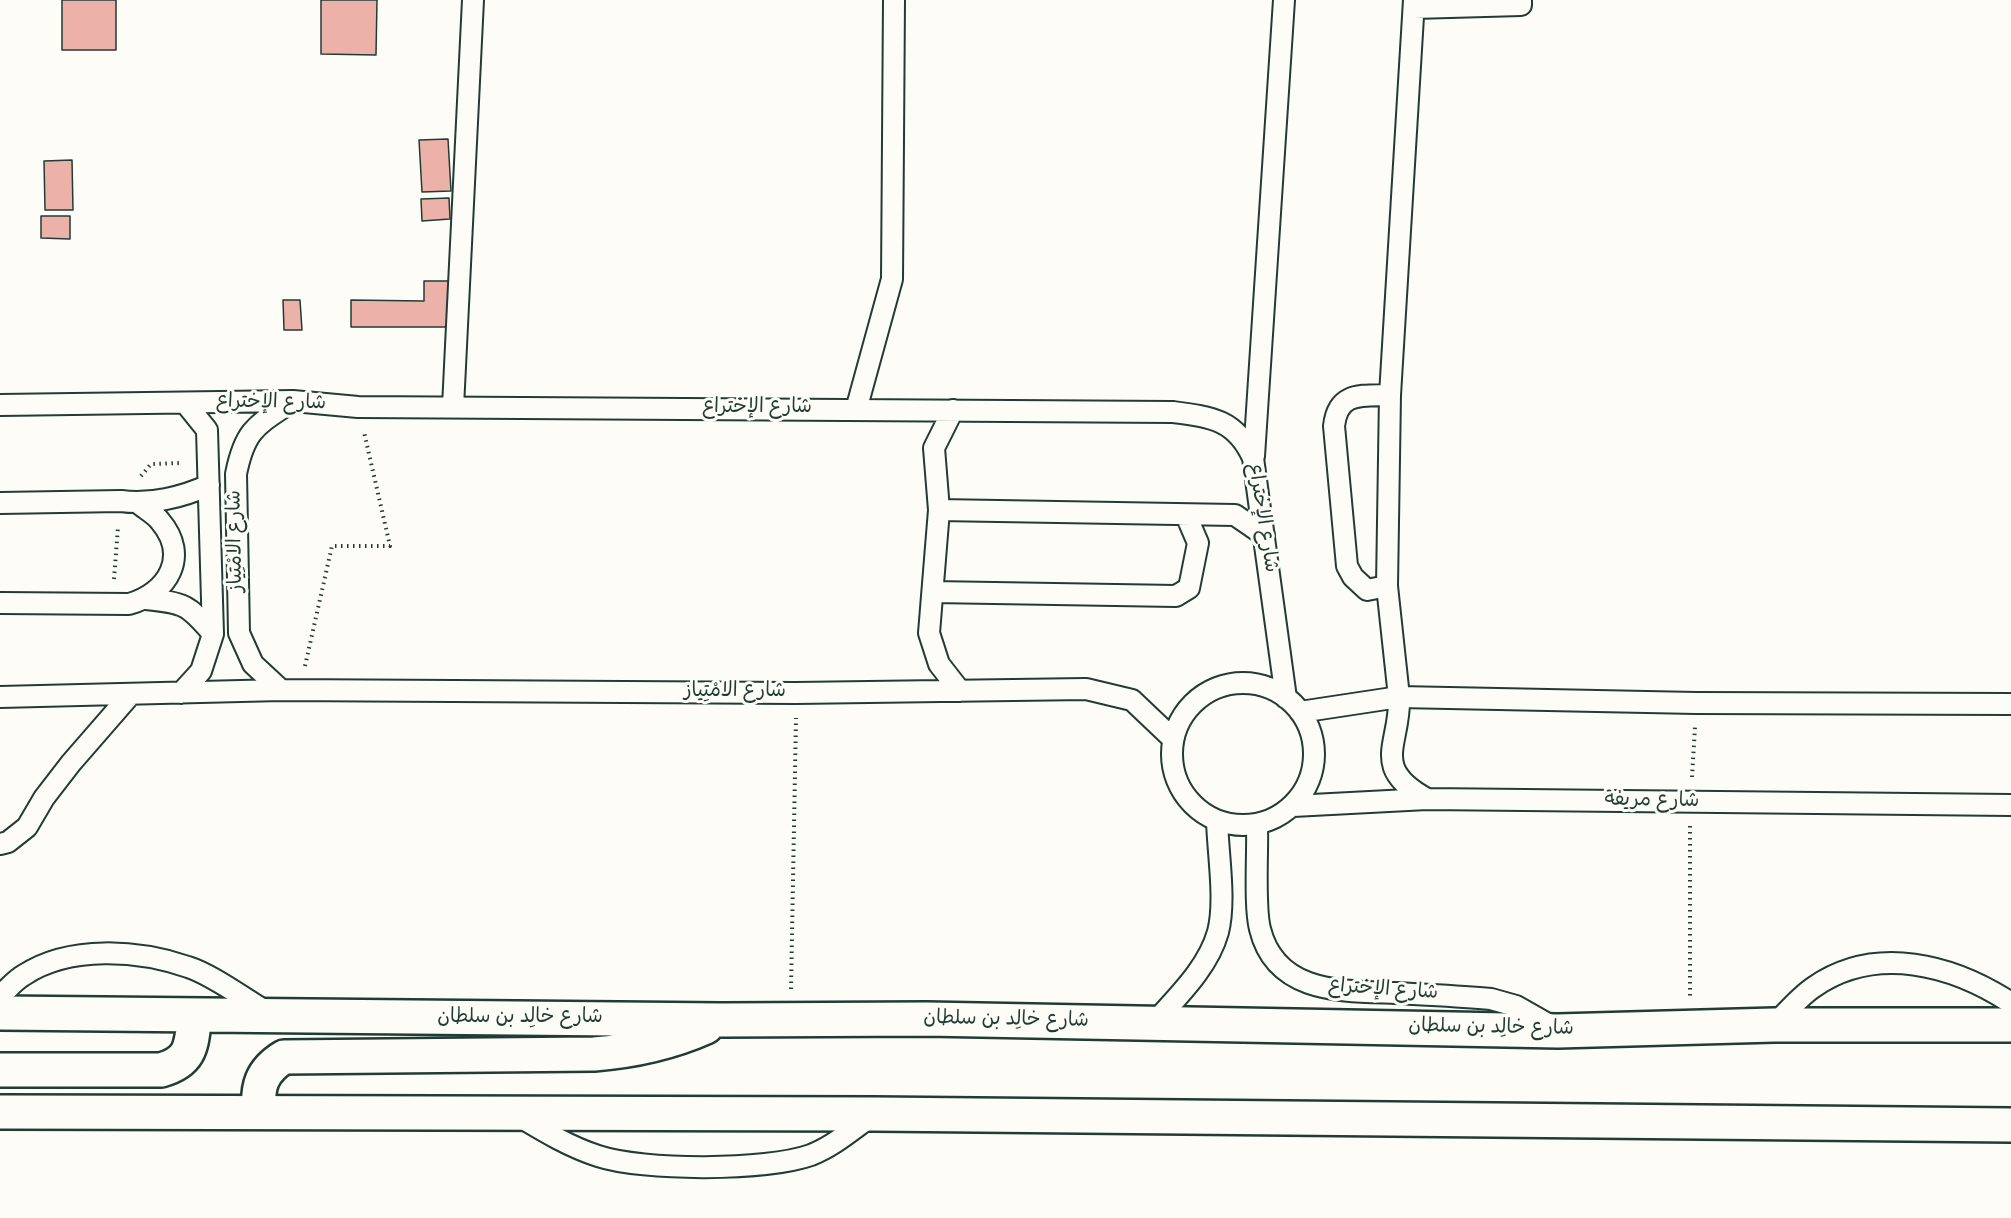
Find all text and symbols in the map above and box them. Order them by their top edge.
street label: شارع الإختراع [216,391,326,417]
street label: شارع الإختراع [702,397,812,421]
street label: شارع الإختراع [1241,462,1281,574]
street label: شارع الامْتِياز [224,490,250,592]
street label: شارع الامْتِياز [684,681,786,705]
street label: شارع مريفة [1604,789,1700,815]
street label: شارع الإختراع [1327,975,1439,1007]
street label: شارع خالِد بن سلطان [437,1007,603,1031]
street label: شارع خالِد بن سلطان [923,1008,1089,1034]
street label: شارع خالِد بن سلطان [1408,1016,1574,1042]

